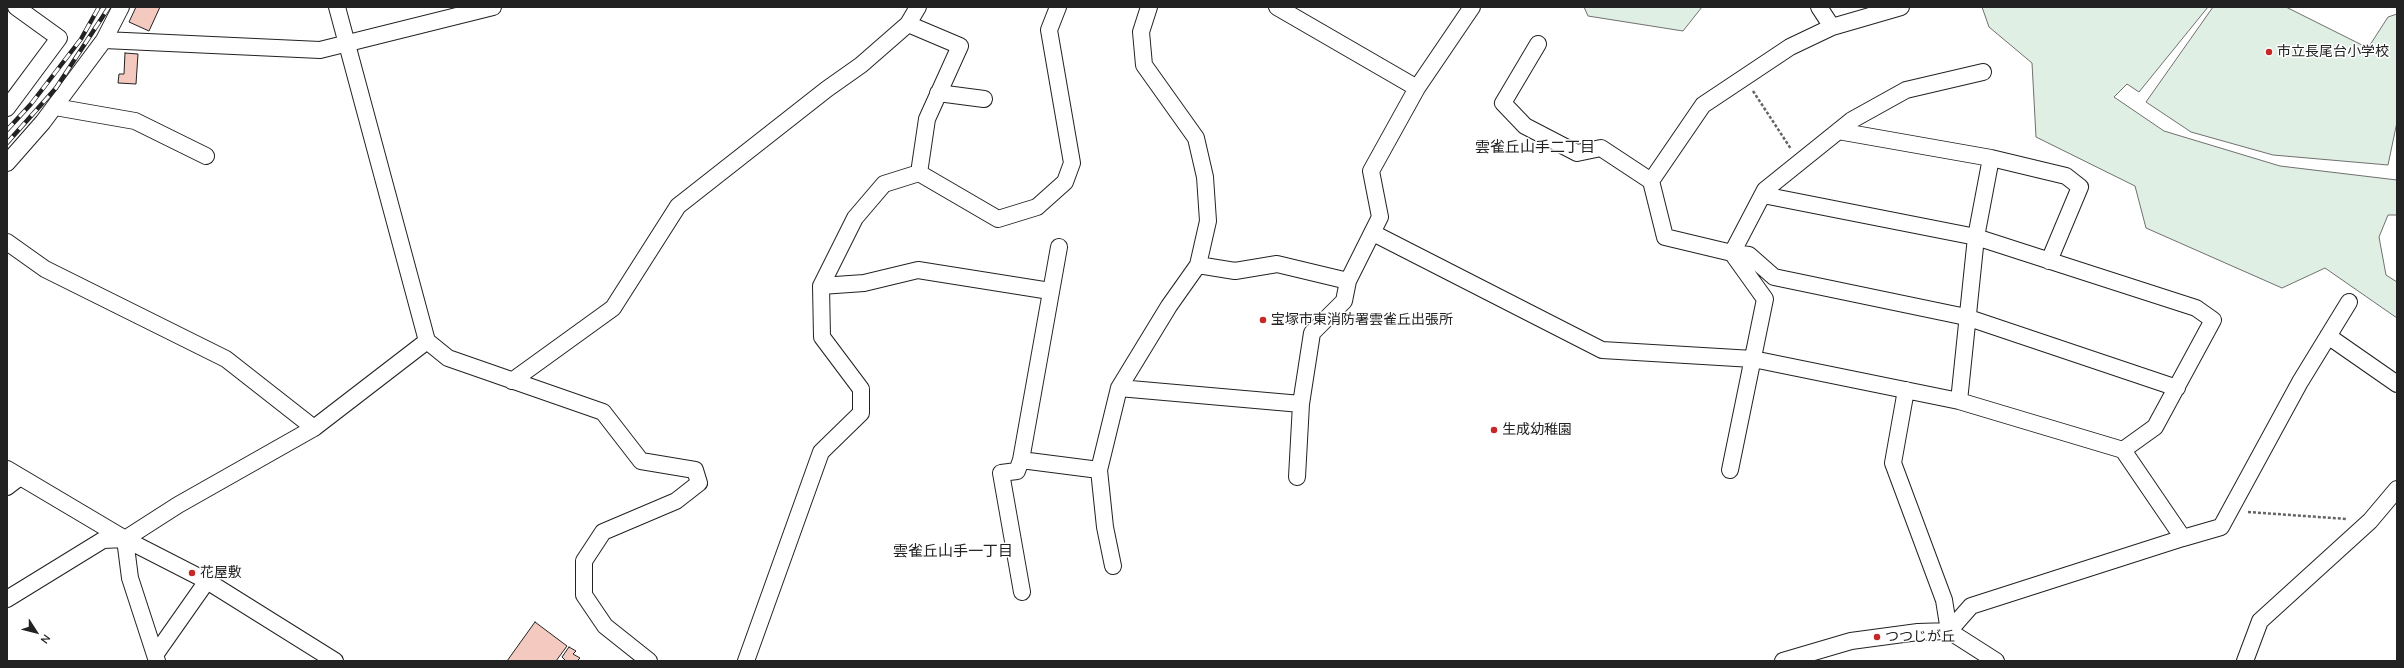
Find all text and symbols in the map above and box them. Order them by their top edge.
place label: 市立長尾台小学校 [2277,44,2389,60]
marker: 市立長尾台小学校 [2264,47,2274,57]
district label: 雲雀丘山手二丁目 [1475,138,1595,156]
place label: 宝塚市東消防署雲雀丘出張所 [1271,312,1453,328]
marker: 宝塚市東消防署雲雀丘出張所 [1258,315,1268,325]
place label: 生成幼稚園 [1502,422,1572,438]
marker: 生成幼稚園 [1489,425,1499,435]
district label: 雲雀丘山手一丁目 [893,542,1013,560]
place label: 花屋敷 [200,565,242,581]
marker: 花屋敷 [187,568,197,578]
north arrow [16,612,56,652]
place label: つつじが丘 [1885,629,1955,645]
text: N [38,632,54,646]
marker: つつじが丘 [1872,632,1882,642]

